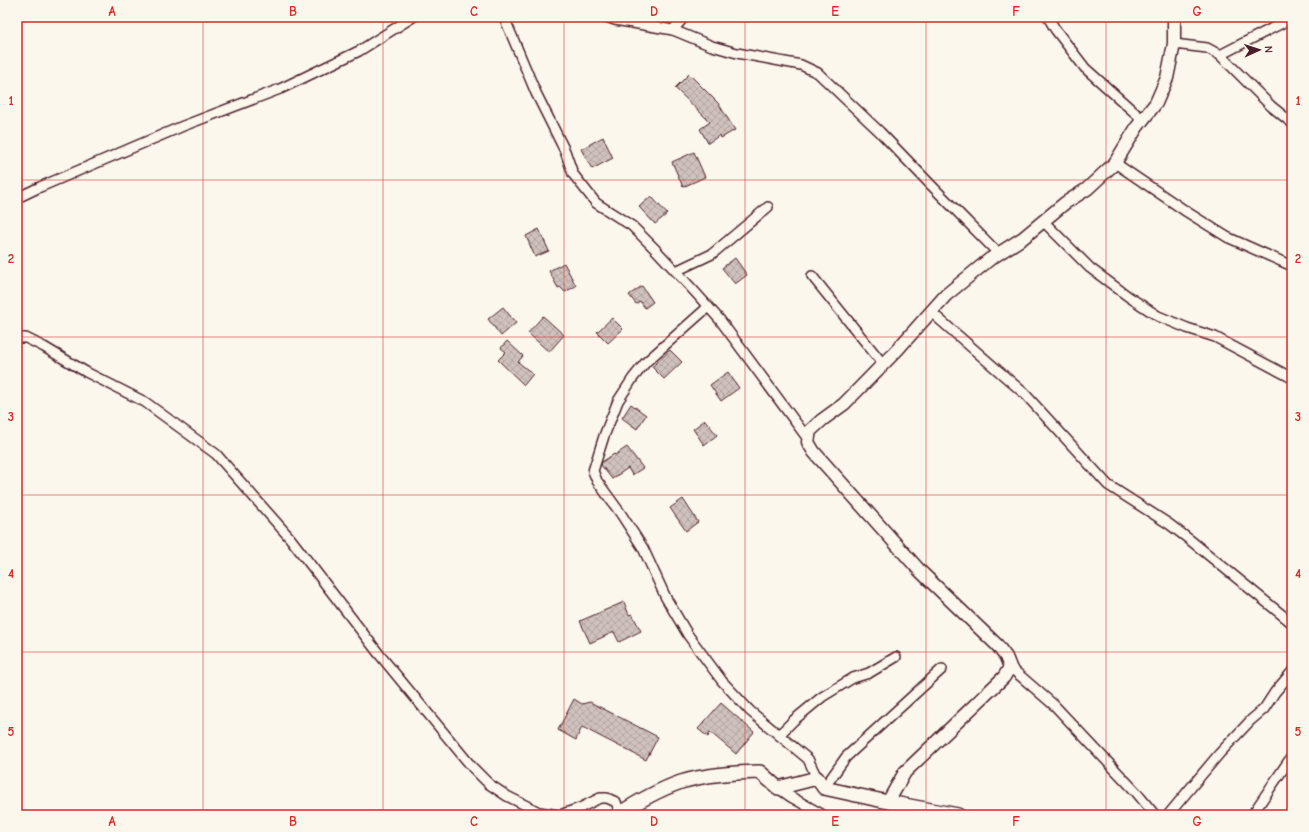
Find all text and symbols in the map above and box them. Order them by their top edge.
text: A [108,4,116,19]
text: B [289,4,297,19]
text: C [470,4,478,19]
text: D [650,4,658,19]
text: E [831,4,839,19]
text: F [1012,4,1020,19]
text: G [1192,4,1202,19]
north arrow [1239,30,1279,70]
text: N [1262,46,1275,53]
text: 1 [8,93,14,108]
text: 1 [1295,93,1301,108]
text: 2 [8,251,14,266]
text: 2 [1295,251,1301,266]
text: 3 [8,409,14,424]
text: 3 [1295,409,1301,424]
text: 4 [8,566,14,581]
text: 4 [1295,566,1301,581]
text: 5 [8,724,15,739]
text: 5 [1295,724,1302,739]
text: A [108,814,116,829]
text: B [289,814,297,829]
text: C [470,814,478,829]
text: D [650,814,658,829]
text: E [831,814,839,829]
text: F [1012,814,1020,829]
text: G [1192,814,1202,829]

